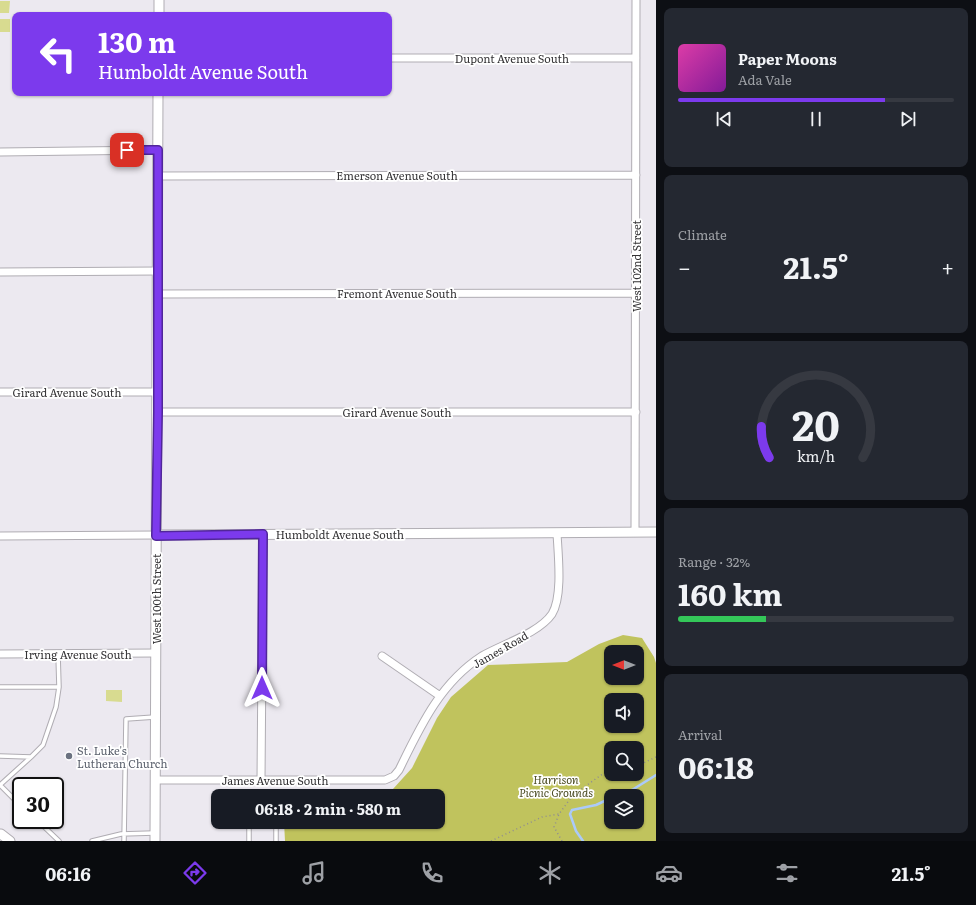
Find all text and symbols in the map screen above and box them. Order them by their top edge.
text: 130 m [98,20,176,62]
icon: left [32,28,84,80]
text: Paper Moons [738,47,837,70]
street label: Dupont Avenue South [455,50,569,66]
text: Humboldt Avenue South [98,58,308,85]
text: Ada Vale [738,70,792,89]
icon: previous [713,108,735,130]
icon: pause [805,108,827,130]
icon: next [897,108,919,130]
pin [110,133,144,167]
icon: arrive [116,139,138,161]
street label: Emerson Avenue South [336,167,458,183]
street label: West 102nd Street [628,219,644,312]
text: Climate [678,225,727,244]
text: 21.5° [783,244,849,288]
text: − [678,250,691,283]
text: + [941,250,954,283]
street label: Fremont Avenue South [337,285,457,301]
street label: Girard Avenue South [12,384,122,400]
text: 20 [792,392,840,454]
street label: Girard Avenue South [342,404,452,420]
text: km/h [797,445,836,466]
street label: Humboldt Avenue South [276,526,404,542]
text: Range · 32% [678,552,750,571]
street label: West 100th Street [148,553,164,644]
text: 160 km [678,571,782,615]
street label: James Road [469,627,531,671]
north arrow [604,645,644,685]
map controls [604,645,644,829]
street label: Irving Avenue South [24,646,132,662]
position arrow [241,667,283,709]
button: sound [604,693,644,733]
text: Arrival [678,725,722,744]
button: search [604,741,644,781]
place label: St. Luke's Lutheran Church [77,742,168,771]
text: 06:18 [678,744,754,788]
marker: St. Luke's Lutheran Church [64,751,74,761]
park label: Harrison Picnic Grounds [519,771,593,800]
street label: James Avenue South [222,772,329,788]
speed limit sign: 30 [12,777,64,829]
button: layers [604,789,644,829]
text: 06:18 · 2 min · 580 m [255,797,401,820]
icon: directions [181,859,209,887]
icon: music [300,859,328,887]
icon: phone [418,859,446,887]
icon: climate [536,859,564,887]
icon: car [655,859,683,887]
icon: filters [773,859,801,887]
text: 06:16 [45,860,91,887]
text: 21.5° [892,860,931,887]

